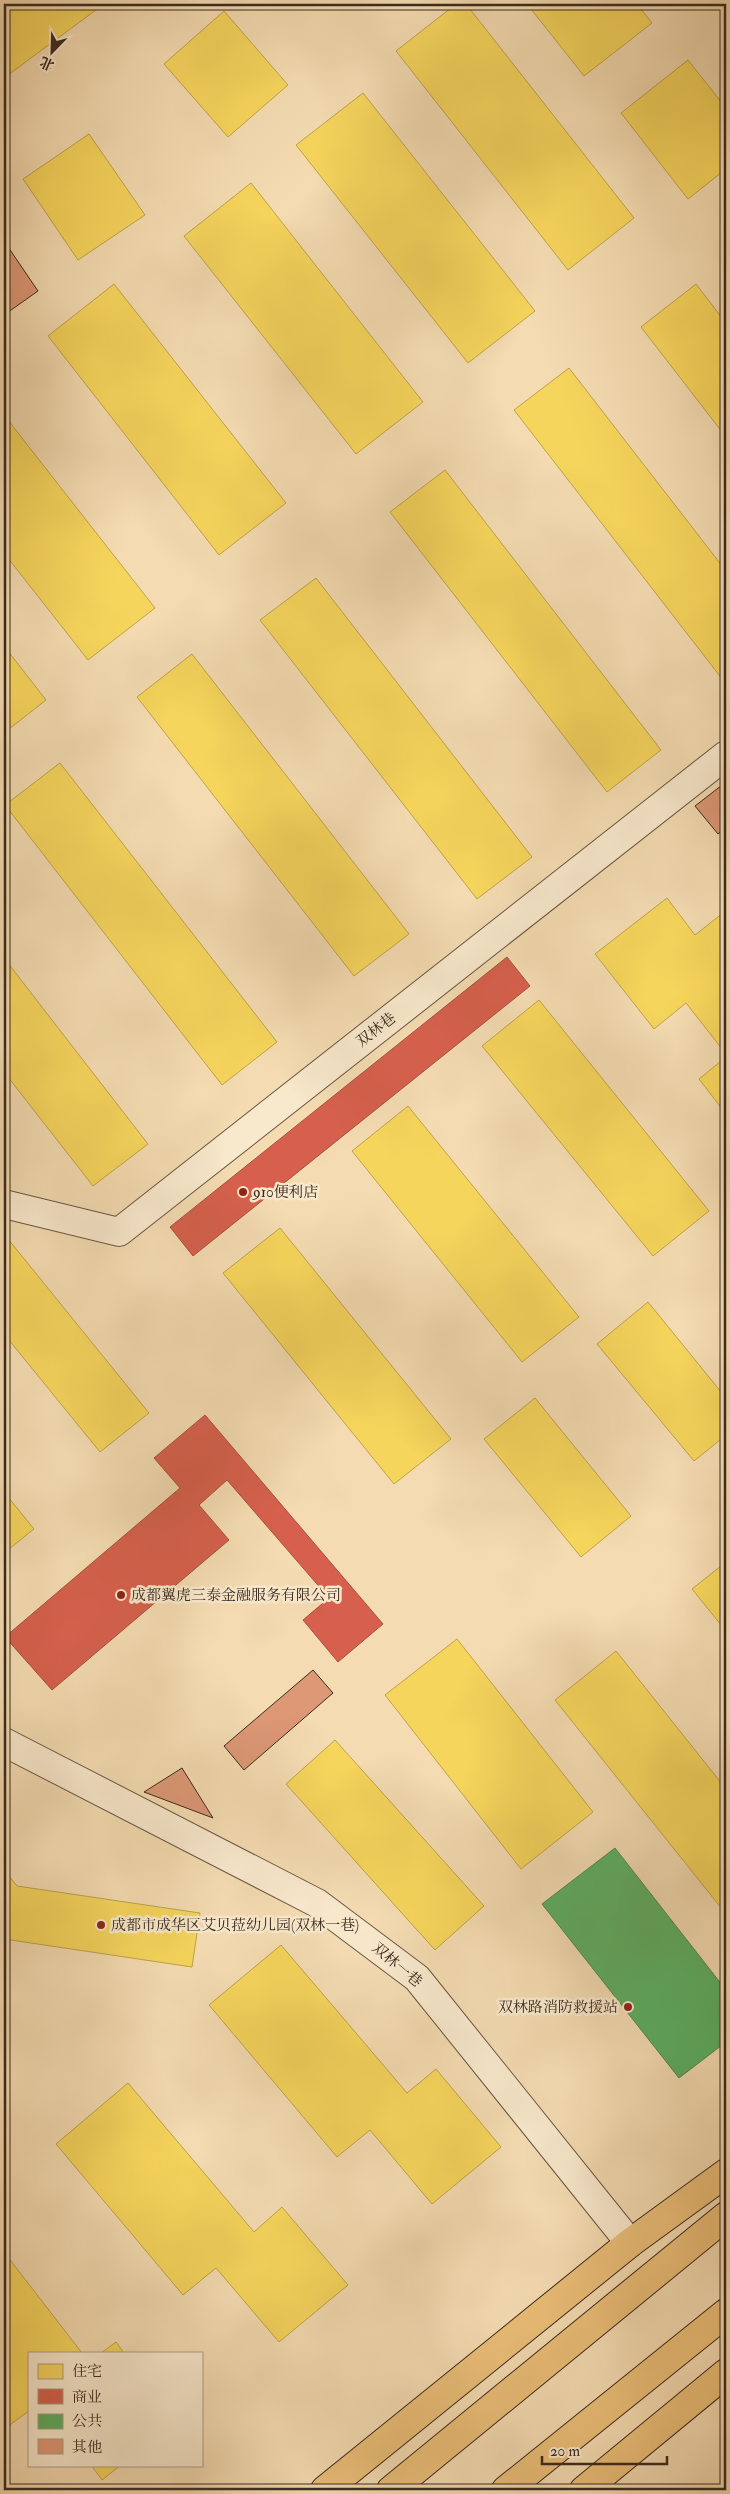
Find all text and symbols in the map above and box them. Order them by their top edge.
north arrow [28,28,78,78]
text: 北 [37,53,57,74]
street label: 双林巷 [352,1009,400,1051]
place label: 910便利店 [252,1183,319,1202]
marker: 910便利店 [237,1186,249,1198]
place label: 成都翼虎三泰金融服务有限公司 [131,1586,341,1605]
marker: 成都翼虎三泰金融服务有限公司 [115,1589,127,1601]
place label: 成都市成华区艾贝菈幼儿园(双林一巷) [111,1916,359,1935]
marker: 成都市成华区艾贝菈幼儿园(双林一巷) [95,1919,107,1931]
street label: 双林一巷 [368,1938,426,1992]
place label: 双林路消防救援站 [498,1998,618,2017]
marker: 双林路消防救援站 [622,2001,634,2013]
legend [28,2352,202,2466]
text: 住宅 [72,2362,102,2381]
text: 商业 [72,2388,102,2407]
text: 公共 [72,2412,102,2431]
scale bar [542,2434,668,2466]
text: 其他 [72,2438,102,2457]
text: 20 m [550,2442,580,2461]

